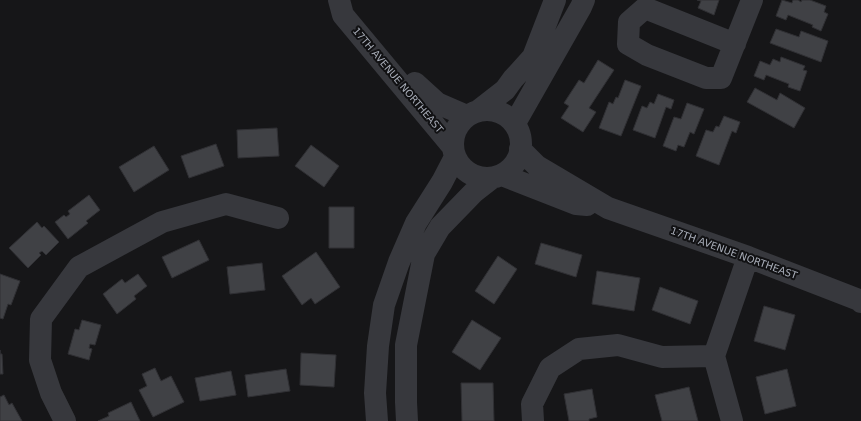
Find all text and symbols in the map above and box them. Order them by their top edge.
street label: 17TH AVENUE NORTHEAST [351,25,446,136]
street label: 17TH AVENUE NORTHEAST [669,225,800,281]

